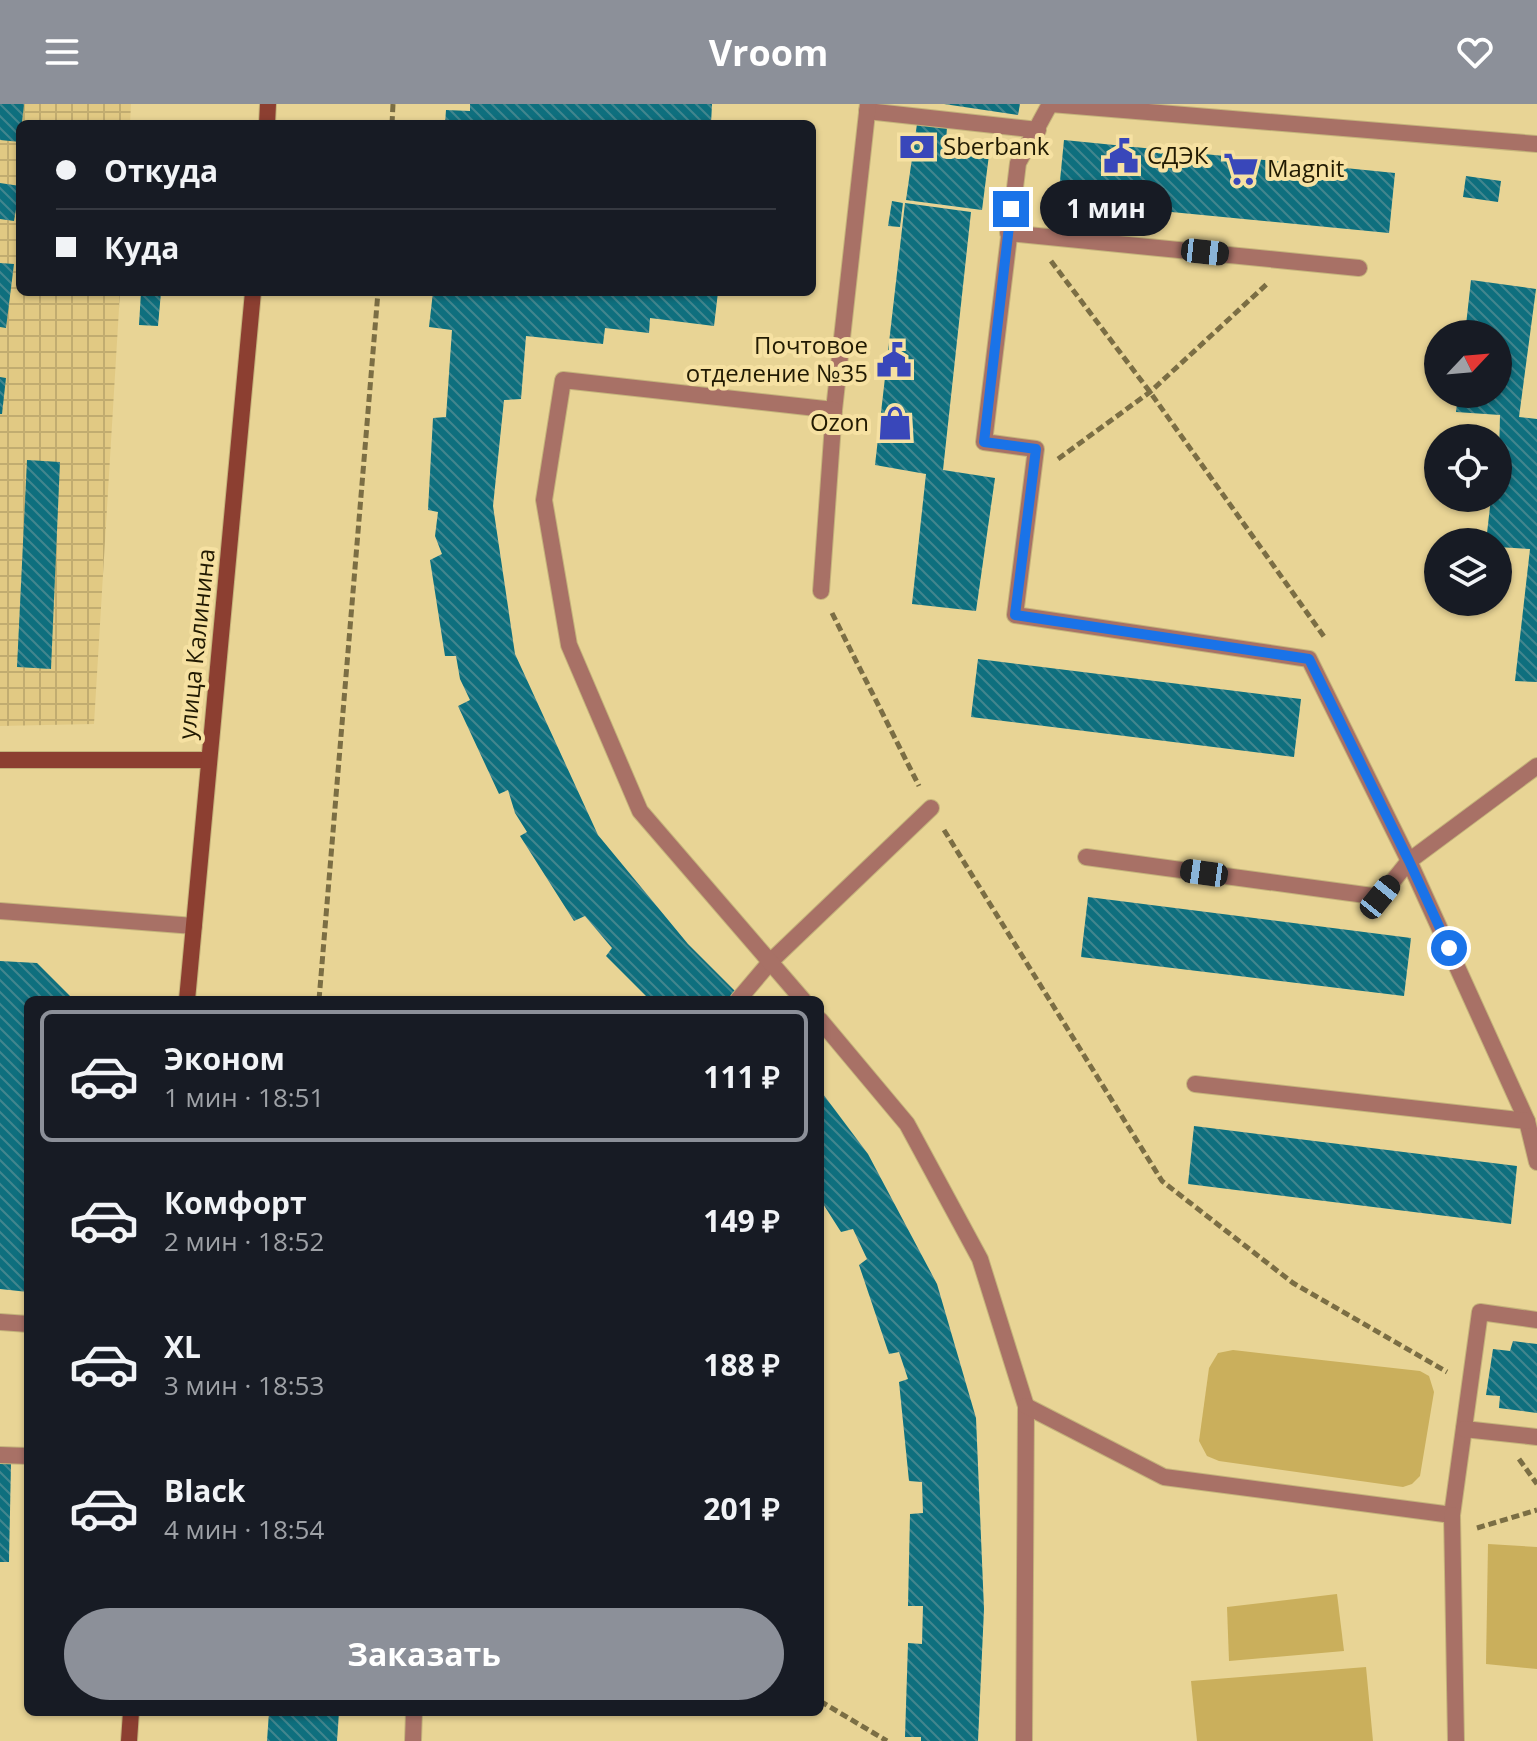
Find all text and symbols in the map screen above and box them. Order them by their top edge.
text: Vroom [709,28,828,77]
icon: menu [40,30,84,74]
icon: heart [1453,30,1497,74]
bank icon: Sberbank [898,128,936,166]
place label: Sberbank [943,129,1050,162]
public building icon: СДЭК [1102,137,1140,175]
place label: СДЭК [1147,138,1209,171]
text: Откуда [104,150,218,191]
supermarket icon: Magnit [1222,150,1260,188]
place label: Magnit [1267,151,1344,184]
callout: 1 мин [1039,181,1171,237]
text: 1 мин [1066,190,1146,226]
route end [993,191,1029,227]
text: Куда [104,227,179,268]
car [1180,238,1230,266]
north arrow [1424,320,1512,408]
map controls [1424,320,1512,616]
place label: Почтовое отделение №35 [686,328,868,389]
public building icon: Почтовое отделение №35 [875,341,913,379]
shop icon: Ozon [876,404,914,442]
place label: Ozon [810,405,869,438]
button: locate [1424,424,1512,512]
button: layers [1424,528,1512,616]
street label: улица Калинина [169,547,222,741]
car [1179,858,1229,888]
car [1356,871,1404,923]
route start [1431,930,1467,966]
text: Эконом [164,1038,285,1079]
icon: car [68,1040,140,1112]
text: 111 ₽ [703,1056,780,1097]
text: 1 мин · 18:51 [164,1079,324,1115]
text: Комфорт [164,1182,307,1223]
icon: car [68,1184,140,1256]
text: 149 ₽ [703,1200,780,1241]
text: 2 мин · 18:52 [164,1223,324,1259]
text: XL [164,1326,201,1367]
icon: car [68,1328,140,1400]
text: 188 ₽ [703,1344,780,1385]
text: 3 мин · 18:53 [164,1367,324,1403]
text: Black [164,1470,245,1511]
icon: car [68,1472,140,1544]
text: 201 ₽ [703,1488,780,1529]
text: 4 мин · 18:54 [164,1511,324,1547]
button: Заказать [64,1608,784,1700]

